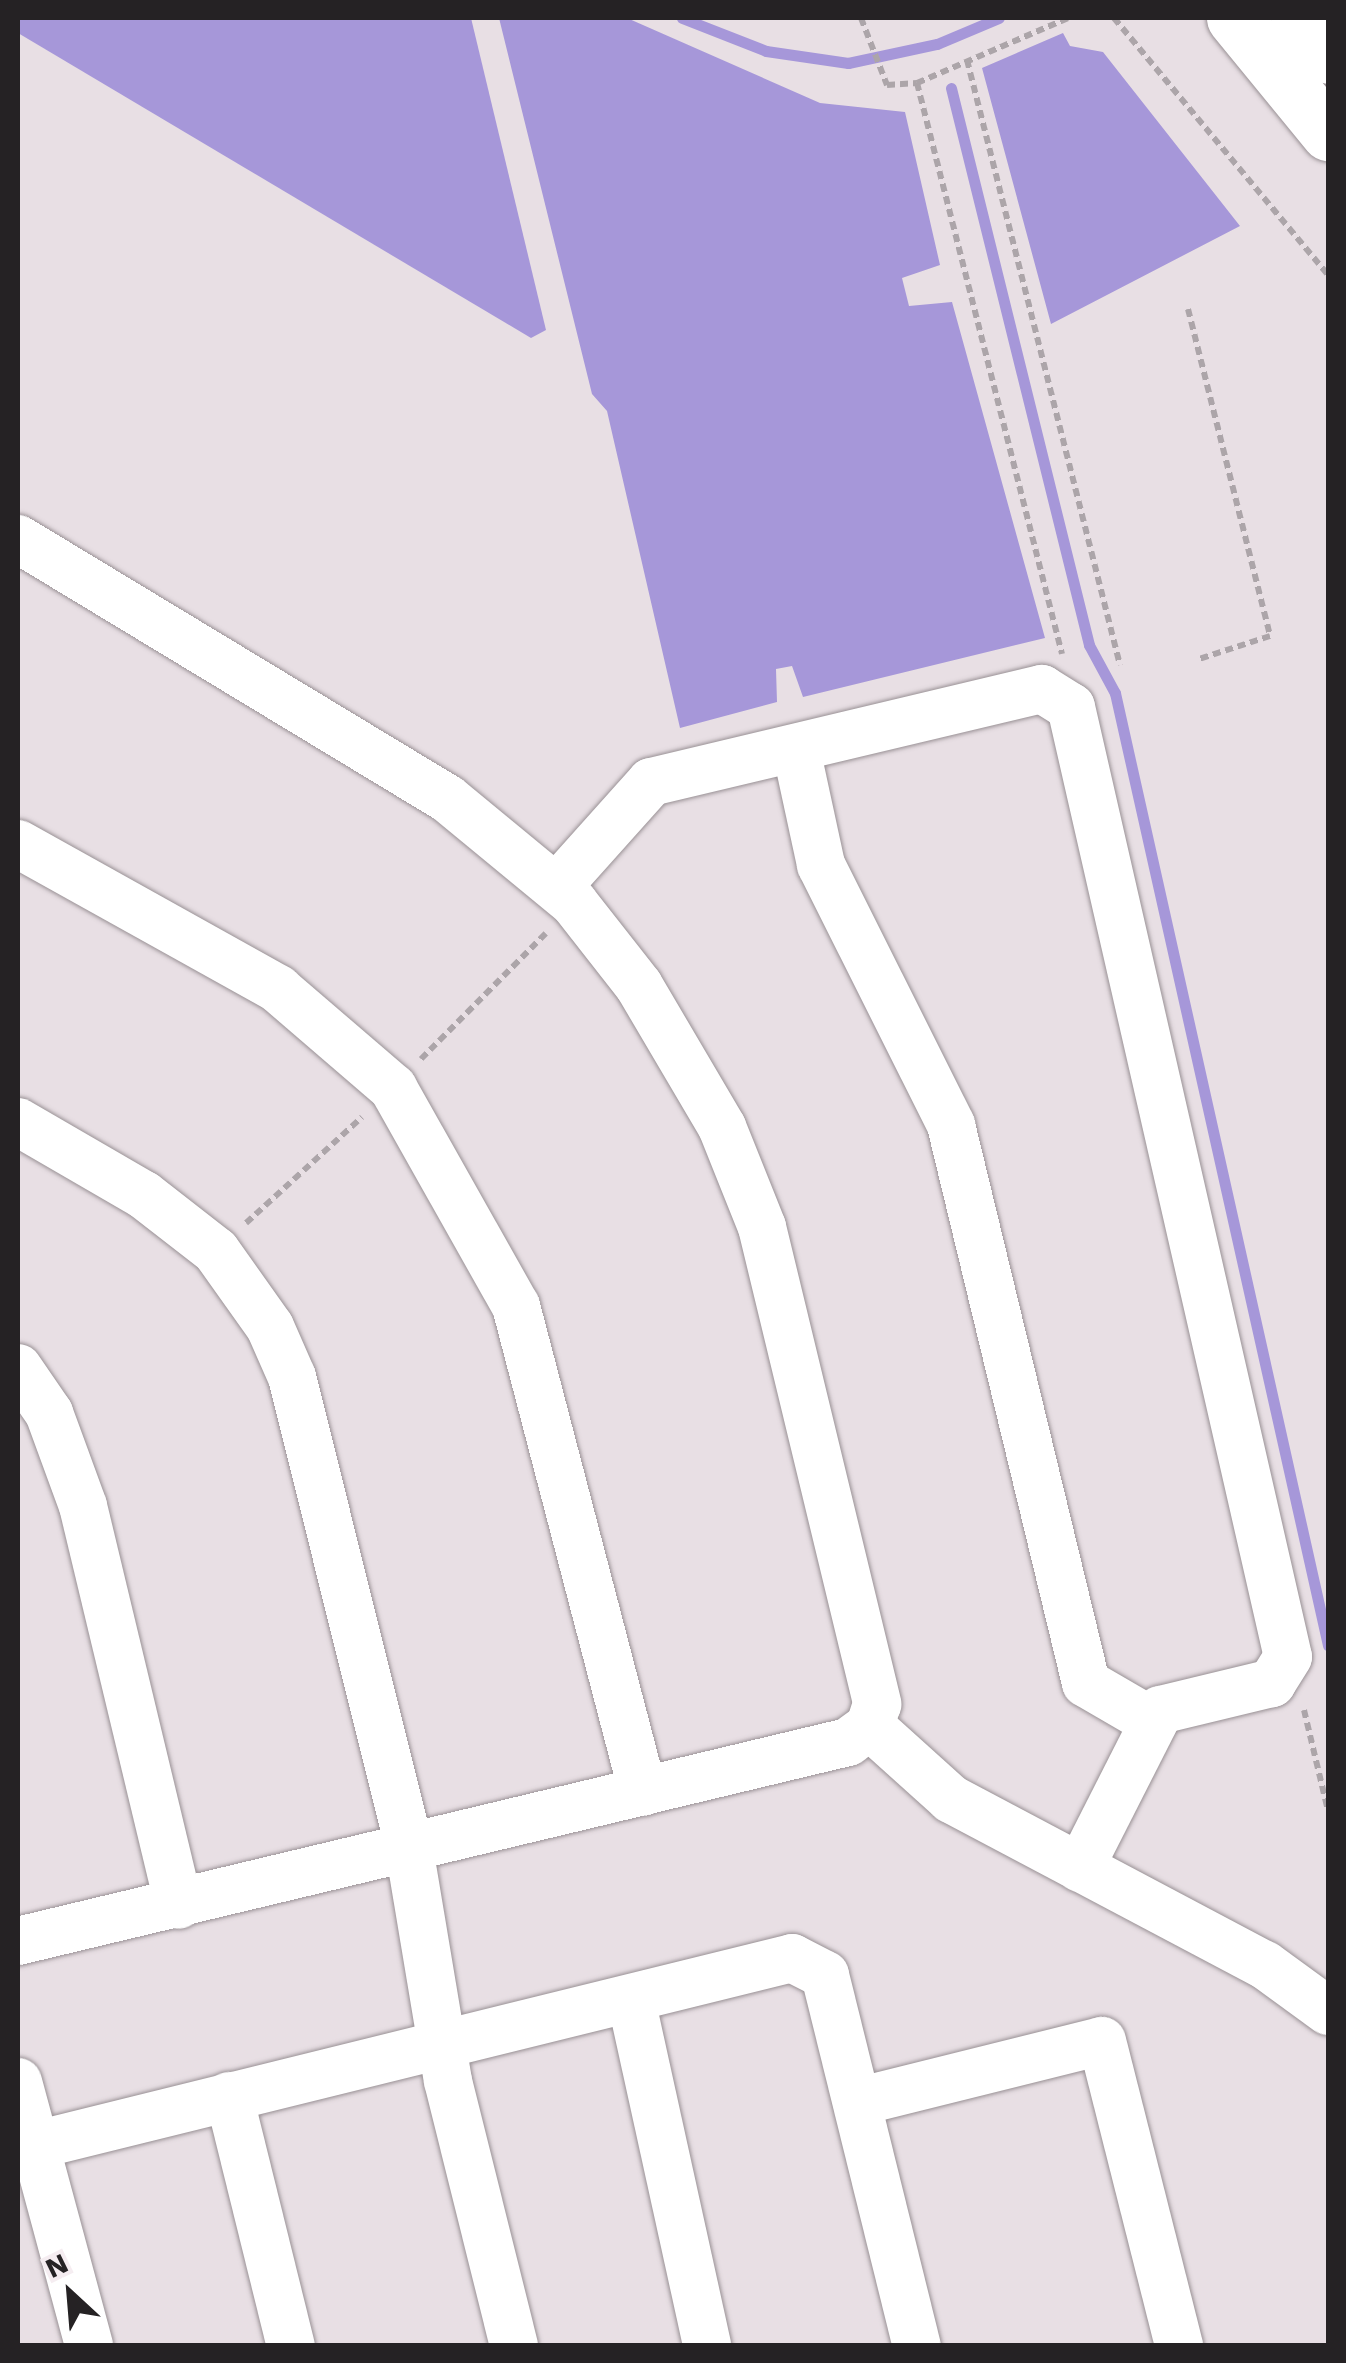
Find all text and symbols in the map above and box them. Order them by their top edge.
north arrow [20,2243,120,2343]
text: N [40,2246,73,2285]

